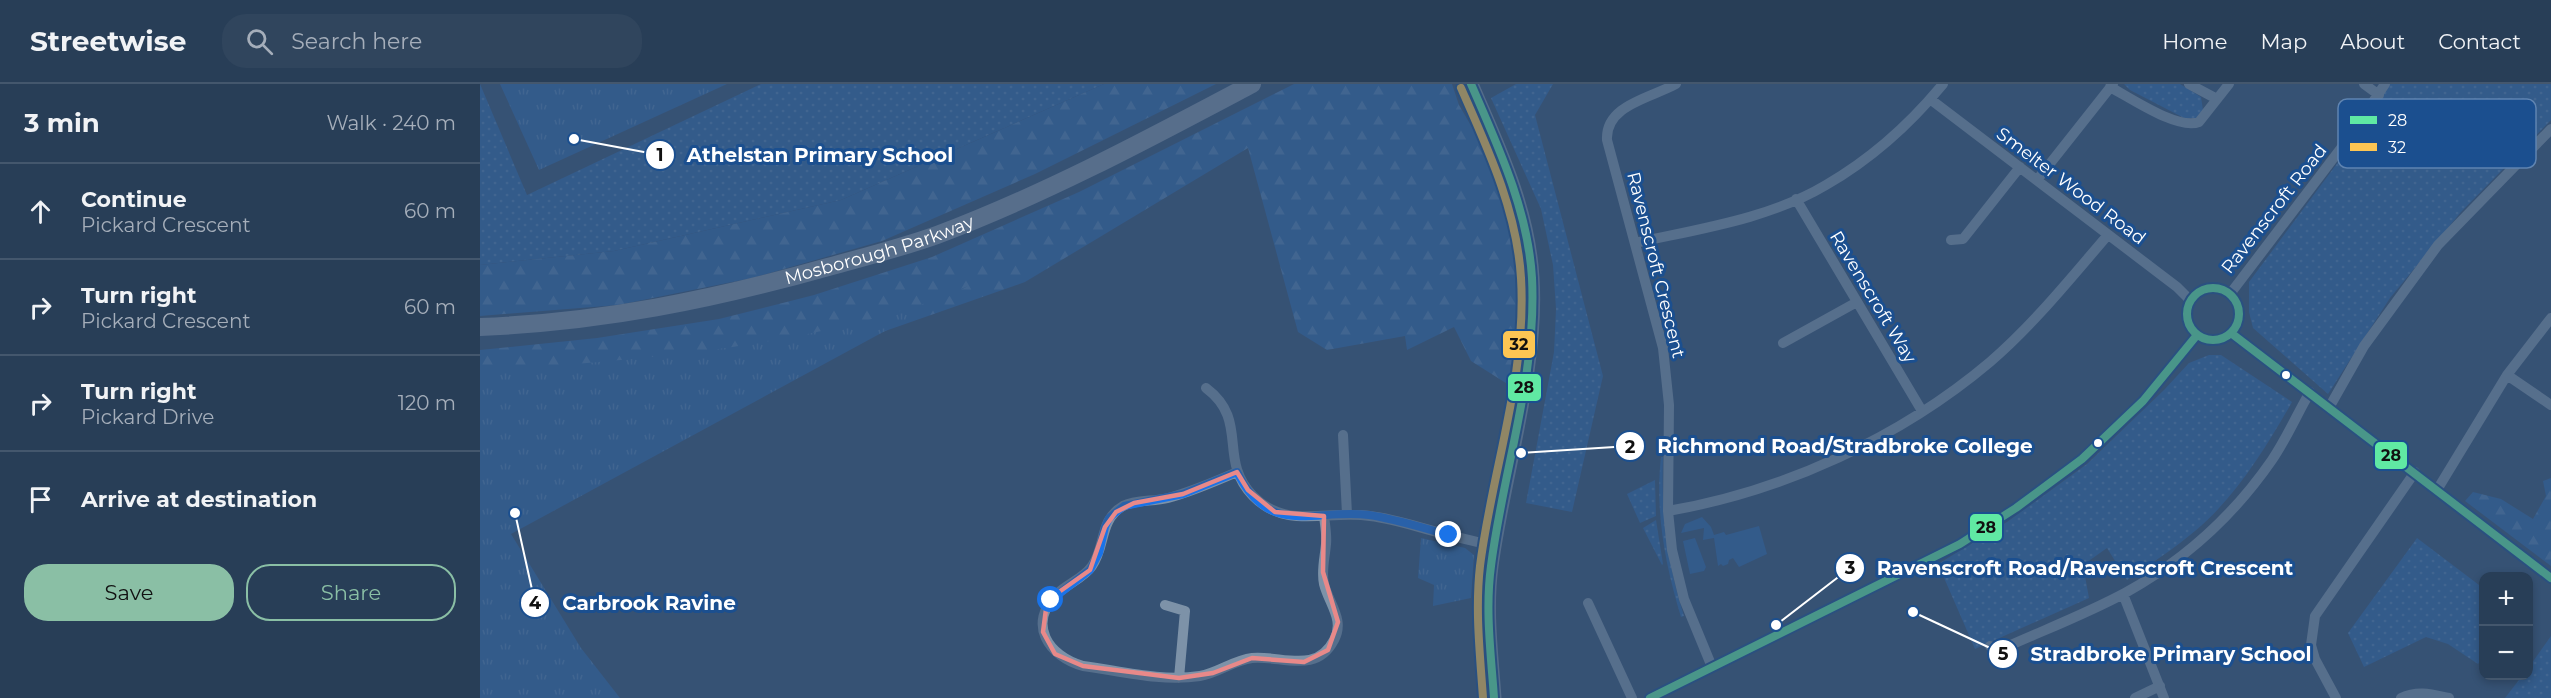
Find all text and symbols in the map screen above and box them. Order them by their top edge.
search box [222,14,642,68]
text: Streetwise [30,24,186,58]
icon: search [243,25,276,58]
text: Search here [291,28,422,55]
text: Home [2162,29,2227,54]
text: Map [2260,29,2307,54]
text: About [2340,29,2405,54]
text: Contact [2438,29,2521,54]
legend [2338,99,2536,168]
text: 3 min [24,107,100,139]
text: Walk · 240 m [326,111,456,135]
text: 28 [2388,111,2407,130]
street label: Smelter Wood Road [1992,123,2150,249]
callout: Athelstan Primary School [645,136,966,174]
text: 32 [2388,138,2406,157]
street label: Ravenscroft Road [2217,140,2331,278]
text: Athelstan Primary School [686,143,953,167]
text: 1 [656,144,664,166]
street label: Ravenscroft Crescent [1622,170,1690,360]
text: Continue [81,186,187,213]
icon: ahead [24,195,57,228]
text: 60 m [404,199,456,223]
street label: Mosborough Parkway [782,211,977,289]
text: Pickard Crescent [81,213,251,237]
street label: Ravenscroft Way [1825,227,1921,367]
text: Turn right [81,282,196,309]
icon: right [24,291,57,324]
text: 60 m [404,295,456,319]
text: Pickard Crescent [81,309,251,333]
line badge: 32 [1502,330,1536,359]
text: 32 [1509,335,1528,354]
unlabelled marker [2280,369,2292,381]
line badge: 28 [1507,373,1542,402]
text: Turn right [81,378,196,405]
text: 28 [1514,378,1534,397]
icon: right [24,387,57,420]
text: 120 m [398,391,456,415]
text: Pickard Drive [81,405,214,429]
callout: Richmond Road/Stradbroke College [1615,427,2045,465]
text: Richmond Road/Stradbroke College [1657,434,2033,458]
text: 2 [1625,436,1636,458]
unlabelled marker [2092,437,2104,449]
line badge: 28 [2374,441,2408,470]
text: 28 [2381,446,2401,465]
icon: arrive [24,483,57,516]
text: Arrive at destination [81,486,317,513]
line badge: 28 [1969,513,2003,542]
text: 28 [1976,518,1996,537]
route end [1435,521,1461,547]
callout: Ravenscroft Road/Ravenscroft Crescent [1835,549,2305,587]
text: Ravenscroft Road/Ravenscroft Crescent [1877,556,2294,580]
text: 3 [1844,557,1856,579]
button: Save [24,564,234,621]
button: Share [246,564,456,621]
map controls [2479,572,2533,680]
button: + [2479,572,2533,626]
callout: Carbrook Ravine [520,584,747,622]
route start [1037,586,1063,612]
text: Carbrook Ravine [562,591,736,615]
text: 4 [529,592,542,614]
button: − [2479,626,2533,680]
callout: Stradbroke Primary School [1988,635,2323,673]
text: Stradbroke Primary School [2030,642,2312,666]
text: 5 [1998,643,2009,665]

